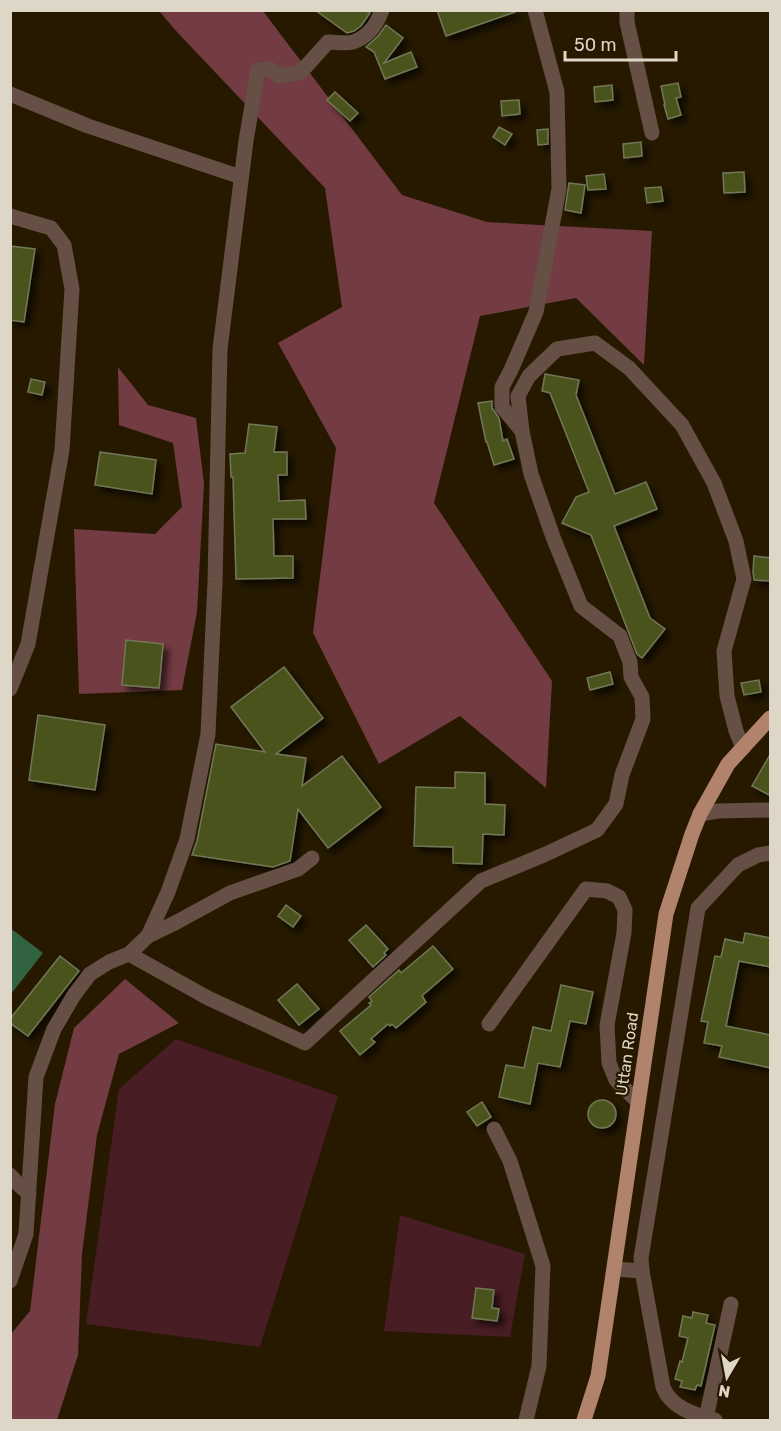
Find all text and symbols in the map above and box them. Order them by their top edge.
scale bar [565,24,676,62]
text: 50 m [574,34,617,56]
street label: Uttan Road [612,1011,642,1097]
north arrow [697,1347,757,1407]
text: N [717,1381,732,1402]

